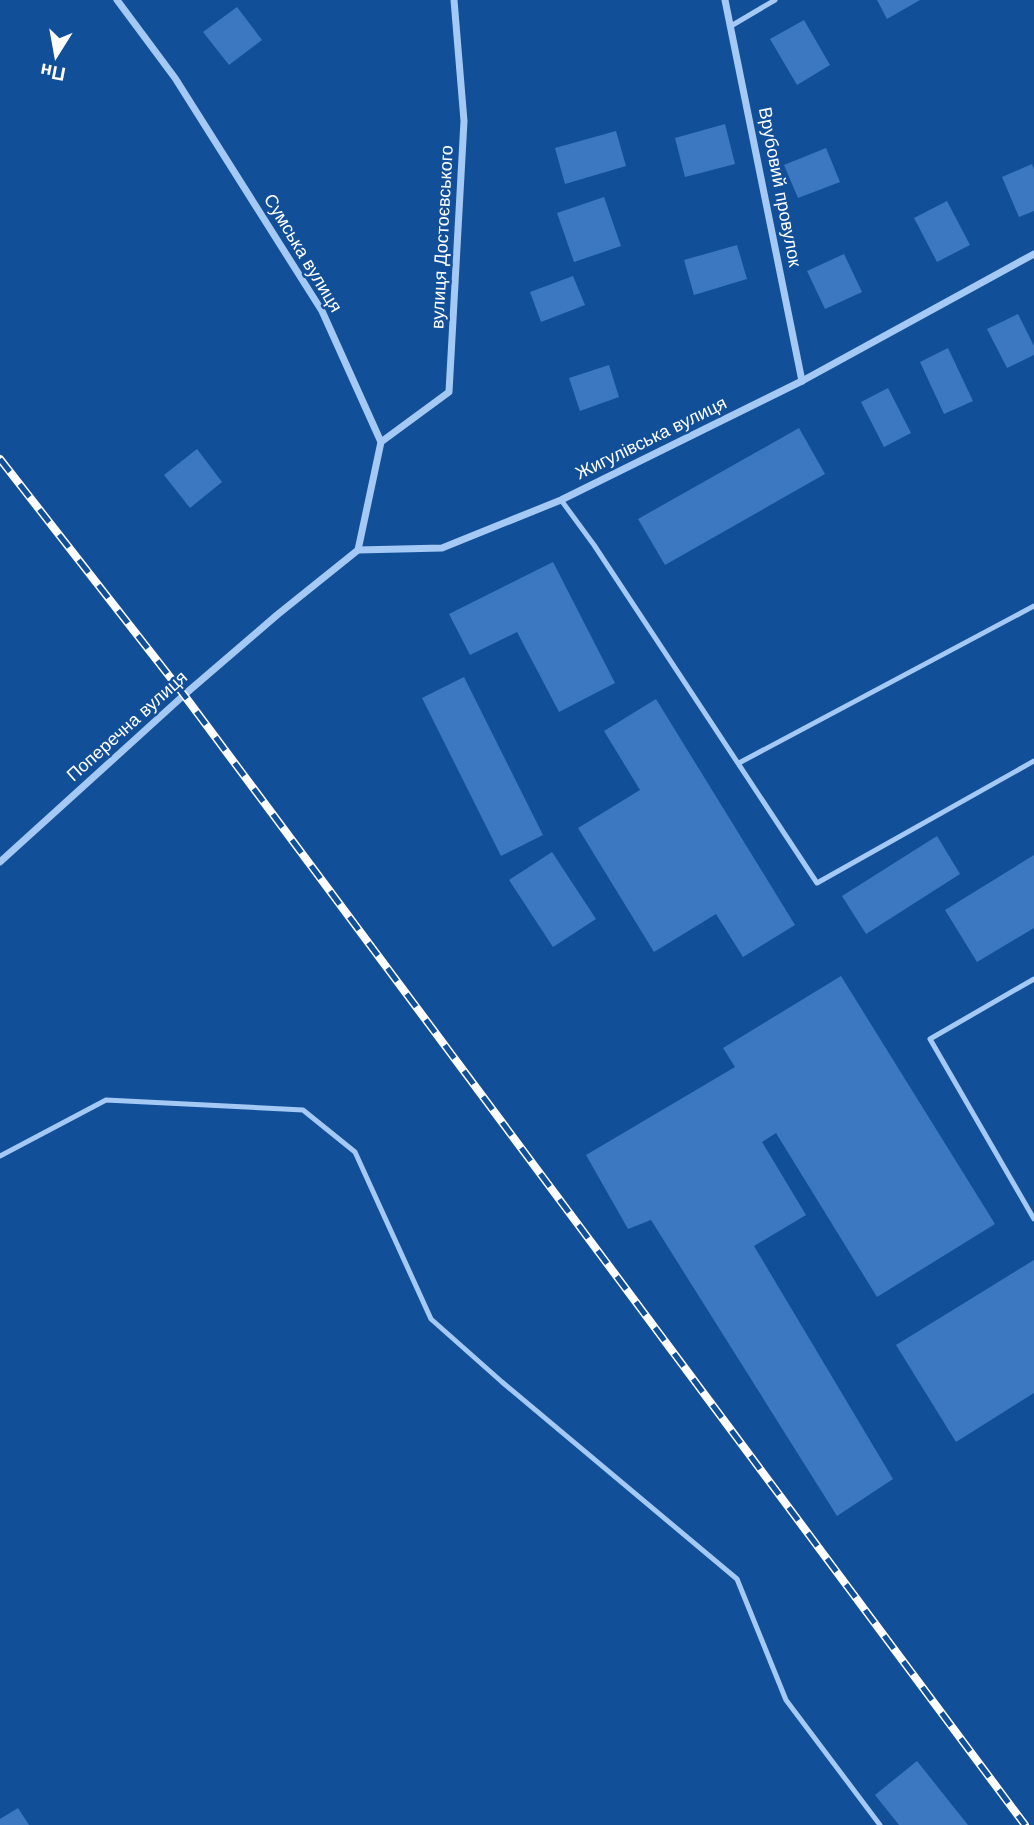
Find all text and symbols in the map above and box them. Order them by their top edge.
north arrow [21,21,91,91]
text: Пн [39,59,67,85]
street label: Врубовий провулок [755,106,805,269]
street label: вулиця Достоєвського [427,145,457,329]
street label: Сумська вулиця [260,190,346,316]
street label: Жигулівська вулиця [572,393,730,483]
street label: Поперечна вулиця [63,667,191,785]

